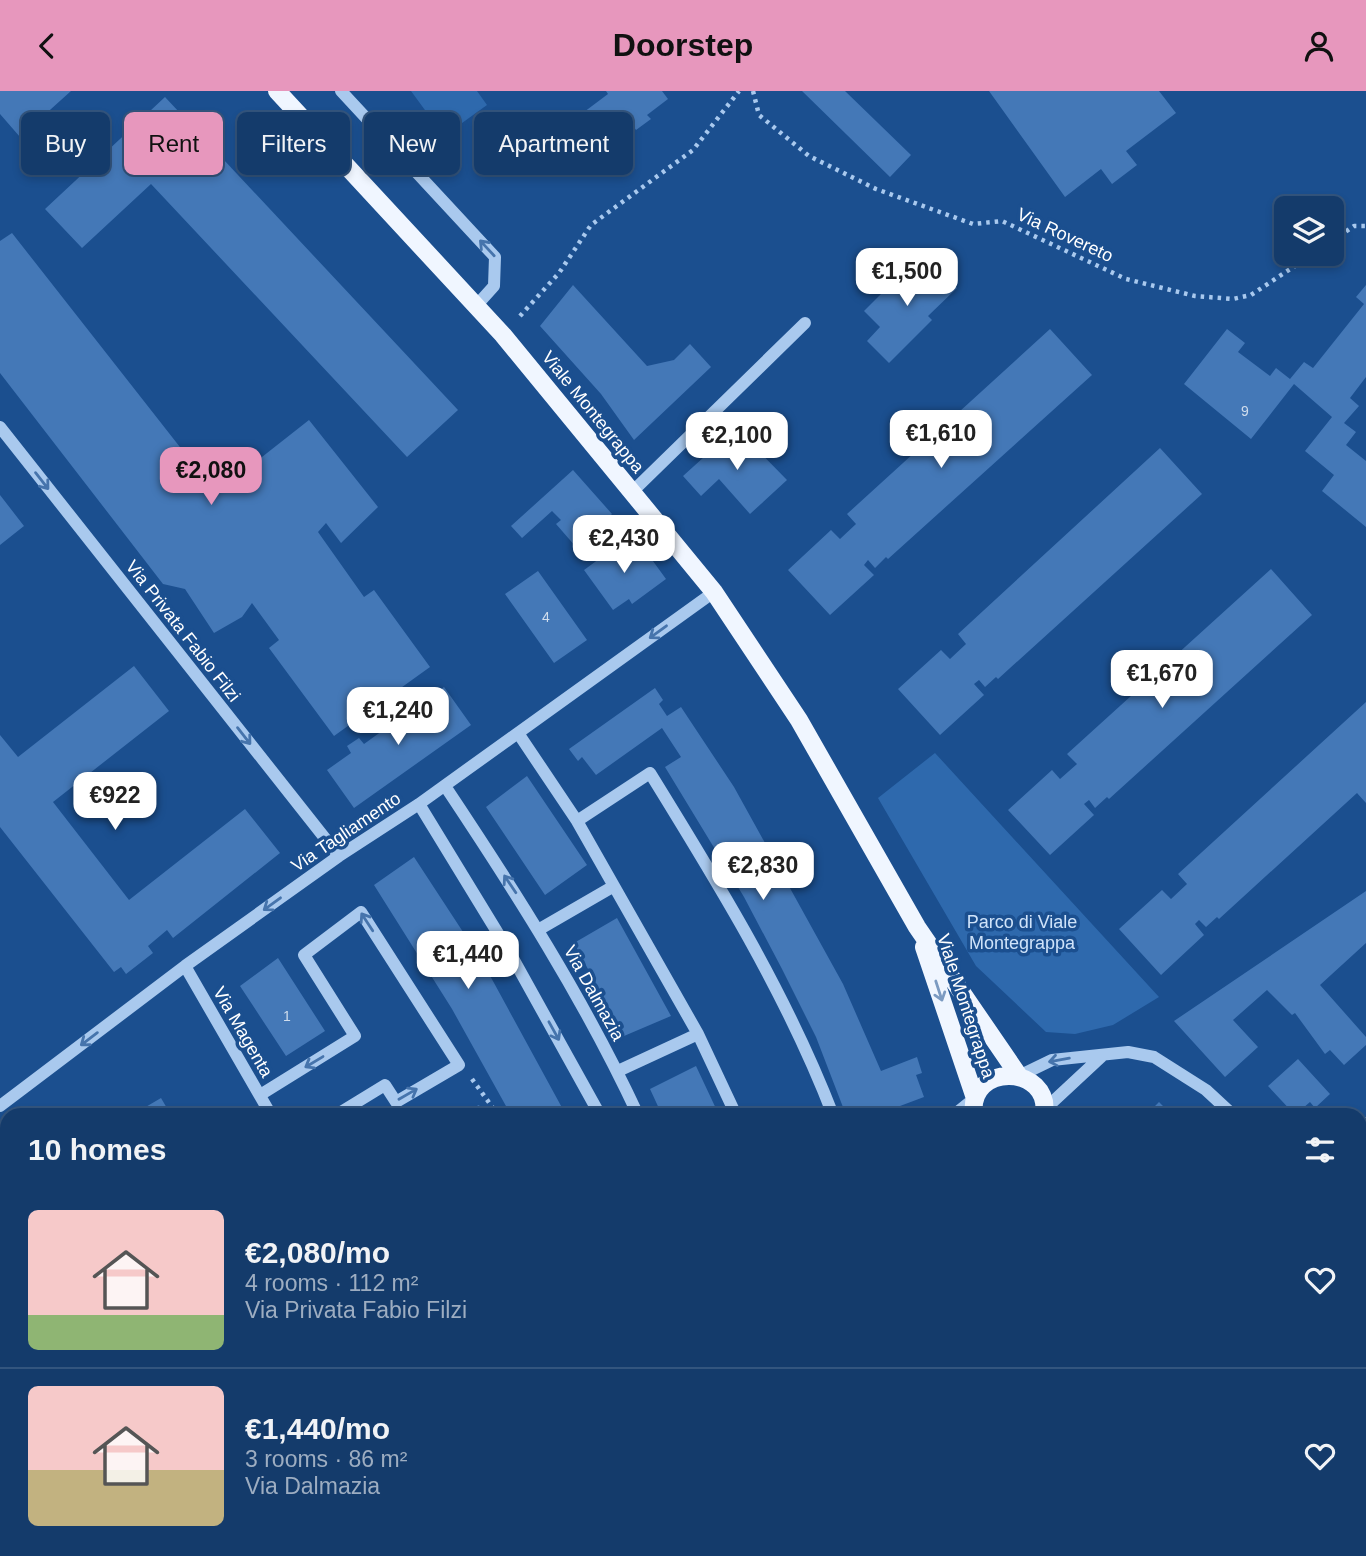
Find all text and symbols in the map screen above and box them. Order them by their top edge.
icon: back [28,27,66,65]
text: Doorstep [613,27,753,63]
icon: person [1300,27,1338,65]
chip: Buy [21,112,110,175]
chip: Rent [124,112,223,175]
chip: Filters [237,112,350,175]
chip: New [364,112,460,175]
chip: Apartment [474,112,633,175]
map controls [1274,196,1344,266]
button: layers [1274,196,1344,266]
street label: Via Rovereto [1014,204,1116,266]
one-way arrow [479,239,495,257]
pin: €1,500 [850,249,964,308]
text: €1,500 [872,258,942,284]
street label: Viale Montegrappa [538,347,649,478]
house number: 9 [1241,403,1249,419]
pin: €1,610 [884,411,998,470]
pin: €2,100 [680,413,794,472]
text: €1,610 [906,420,976,446]
text: €2,100 [702,422,772,448]
pin: €2,080 [154,447,268,507]
text: €2,080 [176,457,246,483]
one-way arrow [35,471,50,489]
pin: €2,430 [567,515,681,575]
text: €2,430 [589,525,659,551]
street label: Via Privata Fabio Filzi [122,556,244,706]
house number: 4 [542,609,550,625]
one-way arrow [649,624,668,639]
pin: €1,670 [1105,651,1219,710]
text: €1,670 [1127,660,1197,686]
pin: €1,240 [341,687,455,747]
text: €1,240 [363,697,433,723]
one-way arrow [237,726,252,744]
pin: €922 [74,773,156,832]
text: €922 [89,782,141,808]
street label: Via Tagliamento [288,788,404,876]
pin: €2,830 [706,843,820,902]
text: €2,830 [728,852,798,878]
one-way arrow [503,874,517,894]
one-way arrow [263,897,282,911]
park label: Parco di Viale Montegrappa [967,912,1077,953]
one-way arrow [360,913,374,933]
street label: Viale Montegrappa [933,931,999,1082]
pin: €1,440 [411,932,525,991]
text: €1,440 [433,941,503,967]
street label: Via Dalmazia [560,942,629,1045]
one-way arrow [934,980,946,1002]
street label: Via Magenta [209,983,277,1081]
house number: 1 [283,1008,291,1024]
one-way arrow [547,1021,561,1041]
one-way arrow [80,1031,99,1046]
one-way arrow [1048,1054,1071,1067]
one-way arrow [305,1055,325,1069]
one-way arrow [398,1087,418,1101]
icon: filters [1301,1131,1339,1169]
text: 10 homes [28,1133,166,1166]
text: €2,080/mo [245,1236,390,1269]
icon: home [84,1238,168,1322]
icon: heart [1301,1261,1339,1299]
text: 4 rooms · 112 m² [245,1270,418,1296]
text: Via Privata Fabio Filzi [245,1297,467,1323]
text: €1,440/mo [245,1412,390,1445]
icon: home [84,1414,168,1498]
icon: heart [1301,1437,1339,1475]
text: 3 rooms · 86 m² [245,1446,407,1472]
text: Via Dalmazia [245,1473,380,1499]

